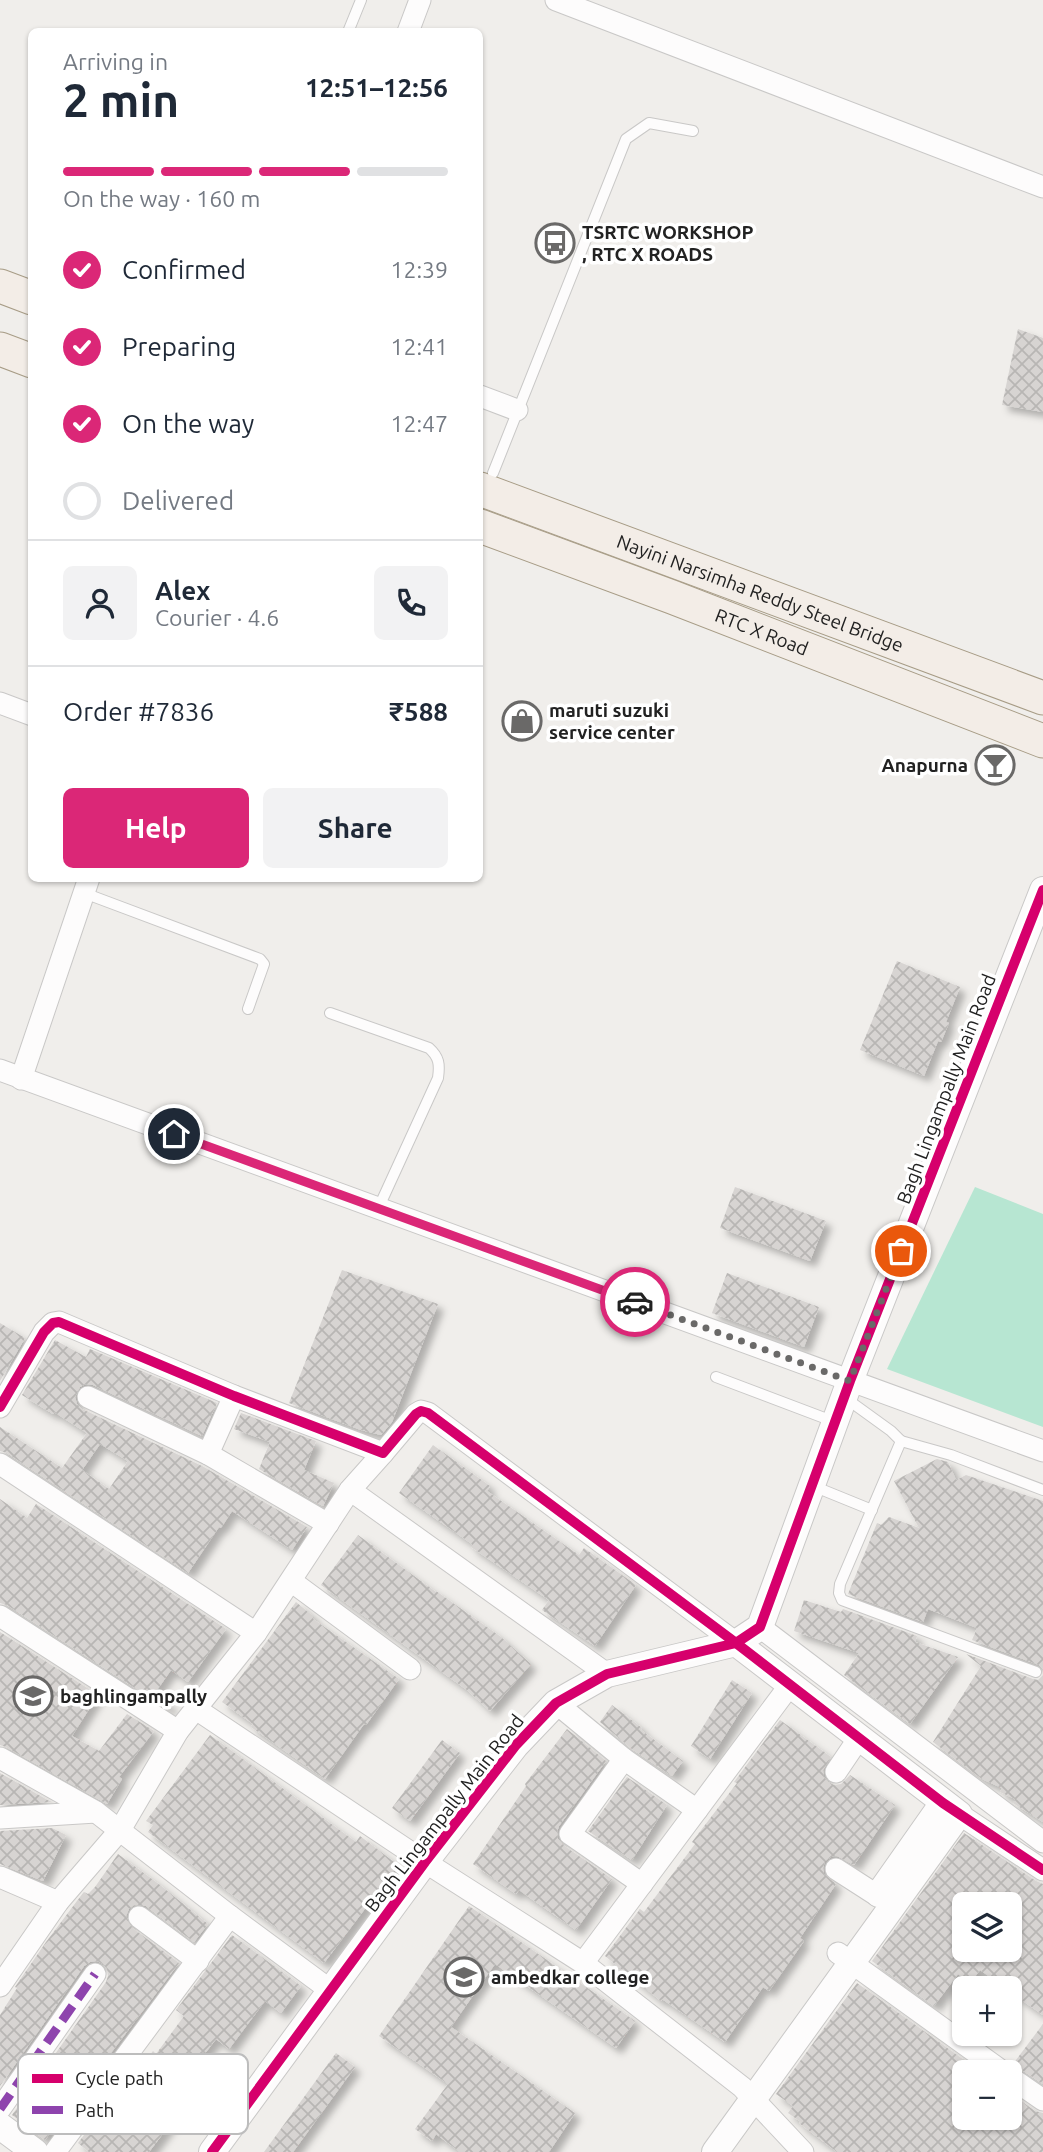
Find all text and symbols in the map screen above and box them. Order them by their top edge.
text: Arriving in [63,49,168,74]
text: 12:51–12:56 [305,73,448,102]
text: 2 min [63,74,179,126]
text: On the way · 160 m [63,186,260,211]
place label: TSRTC WORKSHOP , RTC X ROADS [582,221,754,265]
bus stop icon: TSRTC WORKSHOP , RTC X ROADS [534,222,576,264]
icon: check [63,251,101,289]
text: Confirmed [122,255,246,284]
text: 12:39 [390,257,448,282]
icon: check [63,328,101,366]
text: Preparing [122,332,236,361]
text: 12:41 [390,334,448,359]
icon: check [63,405,101,443]
text: On the way [122,409,254,438]
text: 12:47 [390,411,448,436]
text: Delivered [122,486,234,515]
street label: Nayini Narsimha Reddy Steel Bridge [614,530,907,656]
button: person [63,566,137,640]
button: phone [374,566,448,640]
text: Alex [155,576,210,605]
street label: RTC X Road [712,604,811,660]
text: Courier · 4.6 [155,605,279,630]
text: Order #7836 [63,697,214,726]
text: ₹588 [389,697,448,726]
place label: maruti suzuki service center [549,699,675,743]
shop icon: maruti suzuki service center [501,700,543,742]
bar icon: Anapurna [974,744,1016,786]
place label: Anapurna [881,754,968,776]
button: Help [63,788,249,868]
button: Share [263,788,448,868]
street label: Bagh Lingampally Main Road [892,971,1000,1207]
pin [144,1104,204,1164]
icon: home [155,1115,193,1153]
pin [871,1221,931,1281]
icon: bag [882,1232,920,1270]
courier [600,1267,670,1337]
icon: car [616,1283,654,1321]
school or university icon: baghlingampally [12,1675,54,1717]
place label: baghlingampally [60,1685,207,1707]
street label: Bagh Lingampally Main Road [360,1710,528,1916]
map controls [952,1892,1022,2130]
button: layers [952,1892,1022,1962]
school or university icon: ambedkar college [443,1956,485,1998]
place label: ambedkar college [491,1966,650,1988]
button: + [952,1976,1022,2046]
legend [18,2054,248,2134]
button: − [952,2060,1022,2130]
text: Cycle path [75,2067,164,2089]
text: Path [75,2099,114,2121]

